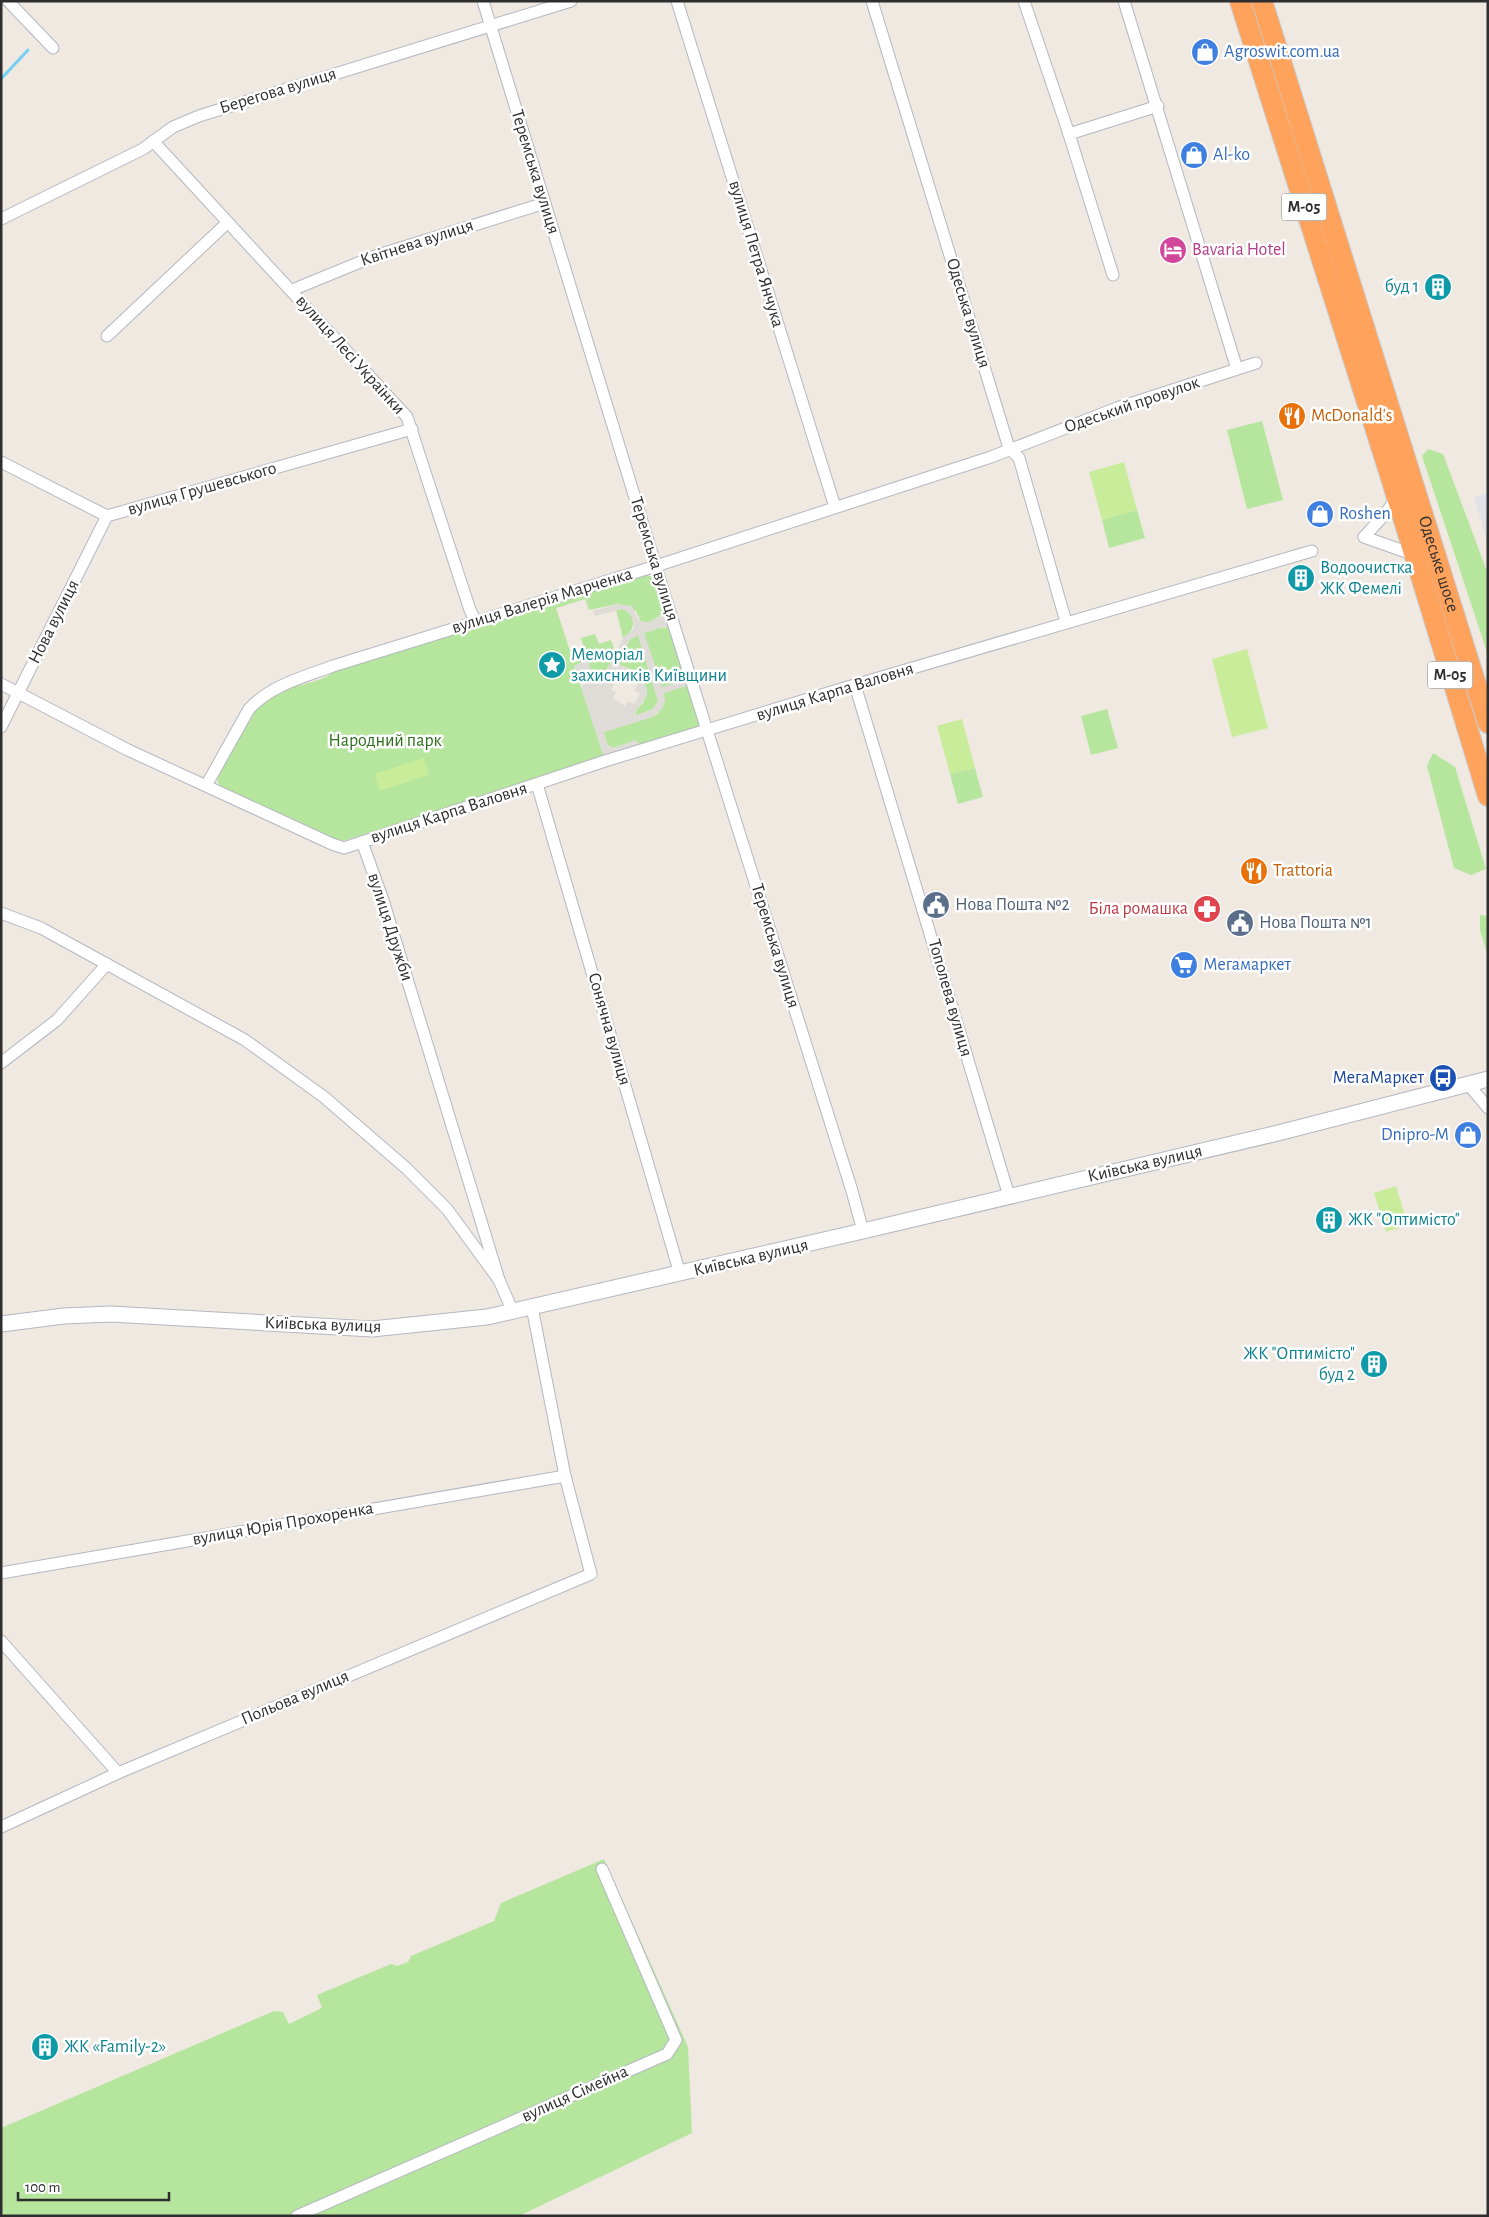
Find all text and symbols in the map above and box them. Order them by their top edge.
shop icon: Agroswit.com.ua [1190,37,1220,67]
place label: Agroswit.com.ua [1224,43,1340,61]
street label: Берегова вулиця [217,65,339,117]
street label: Теремська вулиця [508,108,562,236]
shop icon: Al-ko [1179,140,1209,170]
place label: Al-ko [1213,146,1250,164]
street label: вулиця Петра Янчука [725,178,787,330]
road number: М-05 [1282,193,1326,220]
street label: Квітнева вулиця [358,216,476,270]
hotel icon: Bavaria Hotel [1158,235,1188,265]
place label: Bavaria Hotel [1192,241,1286,259]
street label: Одеська вулиця [943,256,993,370]
building icon: буд 1 [1423,272,1453,302]
place label: буд 1 [1385,277,1419,296]
street label: вулиця Лесі Українки [292,292,408,418]
street label: Одеський провулок [1062,373,1203,437]
restaurant icon: McDonald's [1277,401,1307,431]
place label: McDonald's [1311,407,1393,425]
street label: вулиця Грушевського [126,459,278,519]
street label: Теремська вулиця [627,495,681,623]
shop icon: Roshen [1305,499,1335,529]
place label: Roshen [1339,505,1391,523]
street label: Одеське шосе [1415,514,1462,614]
place label: Водоочистка ЖК Фемелі [1320,559,1413,598]
building icon: Водоочистка ЖК Фемелі [1286,563,1316,593]
street label: вулиця Валерія Марченка [450,565,634,637]
street label: Нова вулиця [25,577,83,667]
place label: Меморіал захисників Київщини [571,646,727,685]
place icon: Меморіал захисників Київщини [537,650,567,680]
street label: вулиця Карпа Валовня [754,659,916,725]
road number: М-05 [1428,662,1472,688]
park label: Народний парк [328,732,442,750]
street label: вулиця Карпа Валовня [368,779,530,847]
restaurant icon: Trattoria [1239,856,1269,886]
place label: Trattoria [1273,862,1333,880]
street label: вулиця Дружби [364,870,417,983]
street label: Теремська вулиця [748,882,802,1010]
public building icon: Нова Пошта №2 [921,890,951,920]
pharmacy icon: Біла ромашка [1192,894,1222,924]
place label: Нова Пошта №2 [955,896,1070,914]
place label: Біла ромашка [1088,900,1188,918]
public building icon: Нова Пошта №1 [1225,908,1255,938]
place label: Нова Пошта №1 [1259,914,1372,932]
street label: Тополева вулиця [925,937,975,1059]
supermarket icon: Мегамаркет [1169,950,1199,980]
place label: Мегамаркет [1203,956,1291,974]
street label: Сонячна вулиця [584,971,634,1087]
bus stop icon: МегаМаркет [1428,1063,1458,1093]
place label: МегаМаркет [1332,1069,1425,1087]
shop icon: Dnipro-M [1453,1120,1483,1150]
place label: Dnipro-M [1381,1126,1449,1144]
street label: Київська вулиця [1086,1142,1204,1186]
building icon: ЖК "Оптимісто" [1314,1205,1344,1235]
place label: ЖК "Оптимісто" [1348,1211,1460,1229]
street label: Київська вулиця [692,1236,810,1280]
street label: Київська вулиця [264,1314,382,1336]
place label: ЖК "Оптимісто" буд 2 [1243,1345,1355,1384]
building icon: ЖК "Оптимісто" буд 2 [1359,1349,1389,1379]
street label: вулиця Юрія Прохоренка [191,1499,375,1549]
street label: Польова вулиця [238,1667,352,1729]
building icon: ЖК «Family-2» [30,2032,60,2062]
place label: ЖК «Family-2» [64,2038,166,2056]
street label: вулиця Сімейна [519,2062,631,2126]
scale bar [18,2170,169,2202]
text: 100 m [25,2180,60,2195]

